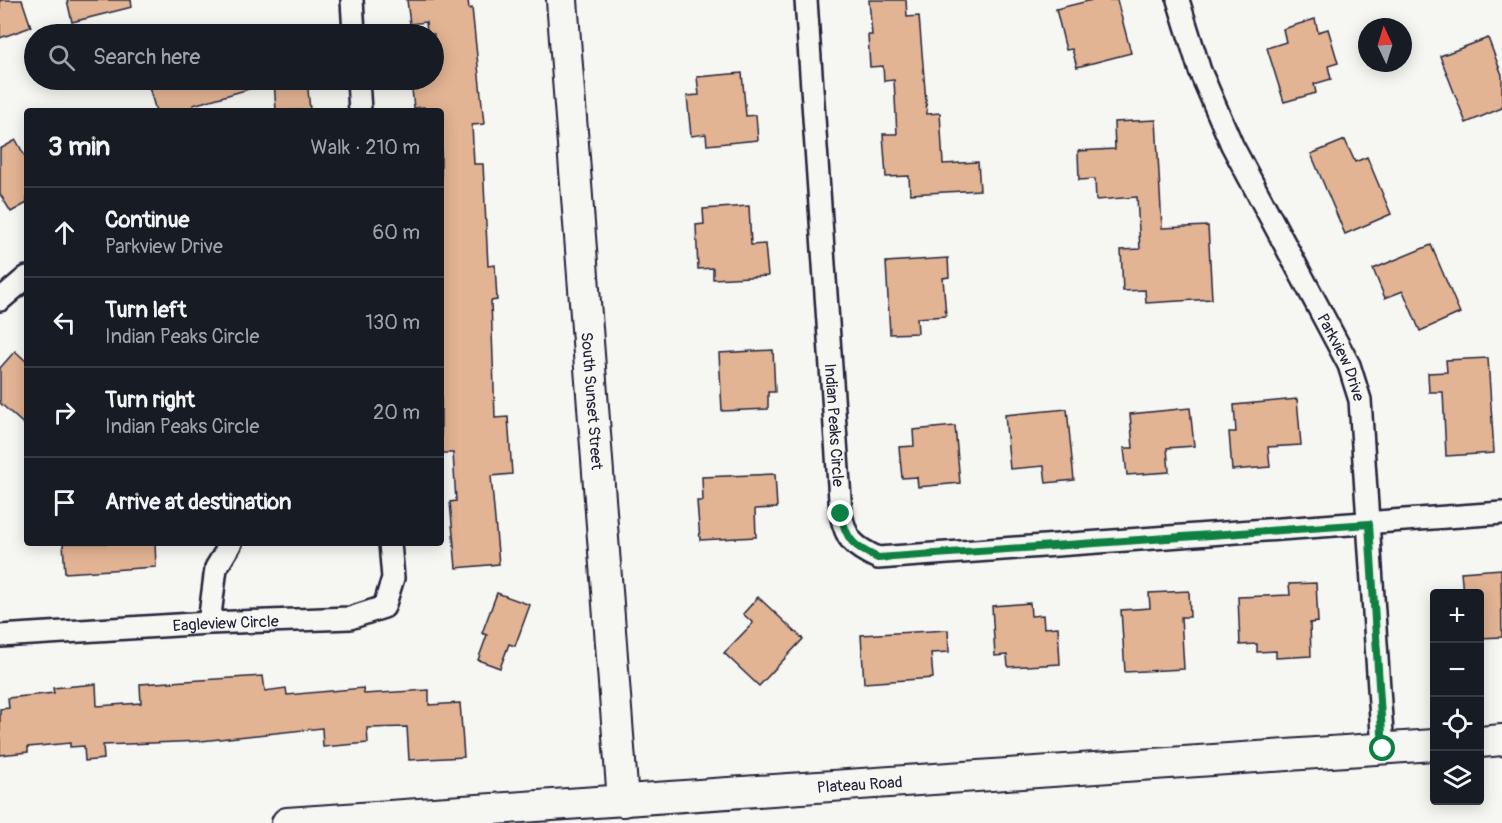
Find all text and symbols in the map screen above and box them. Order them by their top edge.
north arrow [1358,18,1412,72]
search box [24,24,444,90]
icon: search [45,41,78,74]
text: Search here [93,43,200,71]
text: 3 min [48,131,110,163]
text: Walk · 210 m [311,135,420,160]
text: Continue [105,206,189,234]
icon: ahead [48,216,81,249]
text: 60 m [373,220,420,245]
text: Parkview Drive [105,234,223,259]
text: Turn left [105,296,187,324]
icon: left [48,306,81,339]
text: 130 m [365,310,420,335]
street label: Parkview Drive [1312,310,1369,404]
text: Indian Peaks Circle [105,324,259,349]
street label: South Sunset Street [576,331,607,471]
street label: Indian Peaks Circle [820,363,848,488]
text: Turn right [105,386,195,414]
icon: right [48,396,81,429]
text: 20 m [373,400,420,425]
text: Indian Peaks Circle [105,414,259,439]
icon: arrive [48,486,81,519]
text: Arrive at destination [105,488,291,516]
route end [827,500,853,526]
map controls [1430,589,1484,805]
button: + [1430,589,1484,643]
street label: Eagleview Circle [172,612,279,636]
button: − [1430,643,1484,697]
button: locate [1430,697,1484,751]
route start [1369,735,1395,761]
button: layers [1430,751,1484,805]
street label: Plateau Road [816,772,903,798]

